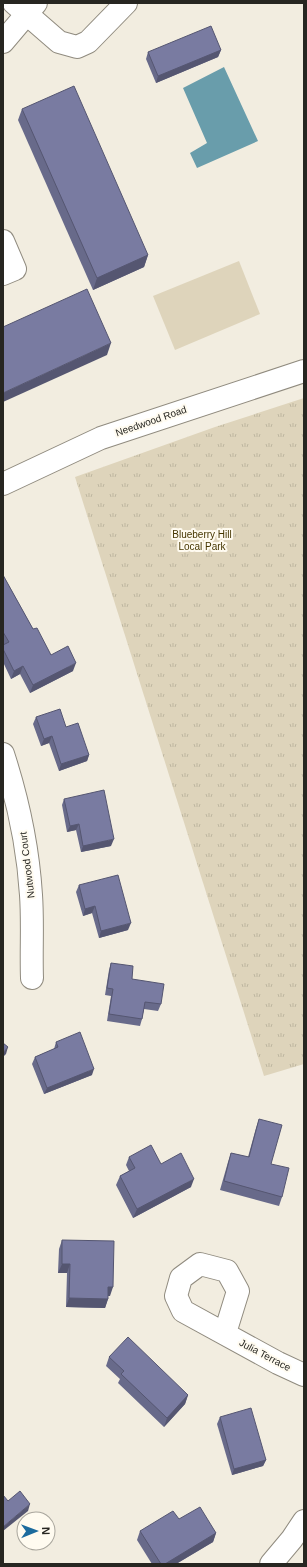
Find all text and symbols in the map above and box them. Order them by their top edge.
street label: Needwood Road [114,404,188,438]
park label: Blueberry Hill Local Park [172,529,232,552]
street label: Nutwood Court [17,831,37,899]
street label: Julia Terrace [237,1337,293,1373]
north arrow [16,1511,56,1551]
text: N [40,1527,52,1535]

